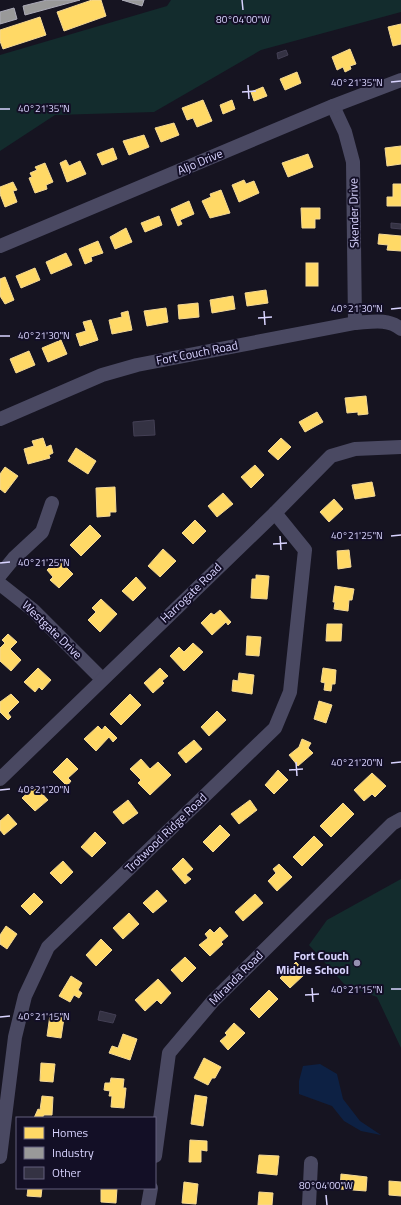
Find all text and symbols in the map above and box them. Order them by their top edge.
text: 80°04'00"W [216,12,270,27]
text: 40°21'35"N [331,75,383,90]
text: 40°21'35"N [18,101,70,116]
street label: Aljo Drive [174,143,226,180]
street label: Skender Drive [343,178,364,248]
text: 40°21'30"N [331,301,383,316]
text: 40°21'30"N [18,328,70,343]
street label: Fort Couch Road [154,335,239,370]
text: 40°21'25"N [331,528,383,543]
text: 40°21'25"N [18,555,70,570]
street label: Harrogate Road [155,558,226,627]
street label: Westgate Drive [18,596,87,663]
text: 40°21'20"N [331,755,383,770]
text: 40°21'20"N [18,782,70,797]
street label: Trotwood Ridge Road [120,788,211,877]
street label: Miranda Road [204,946,267,1009]
place label: Fort Couch Middle School [276,946,349,979]
marker: Fort Couch Middle School [352,958,362,968]
text: 40°21'15"N [331,982,383,997]
text: 40°21'15"N [18,1009,70,1024]
legend [16,1117,156,1189]
text: Homes [52,1123,88,1142]
text: Industry [52,1143,94,1162]
text: Other [52,1163,81,1182]
text: 80°04'00"W [299,1178,353,1193]

